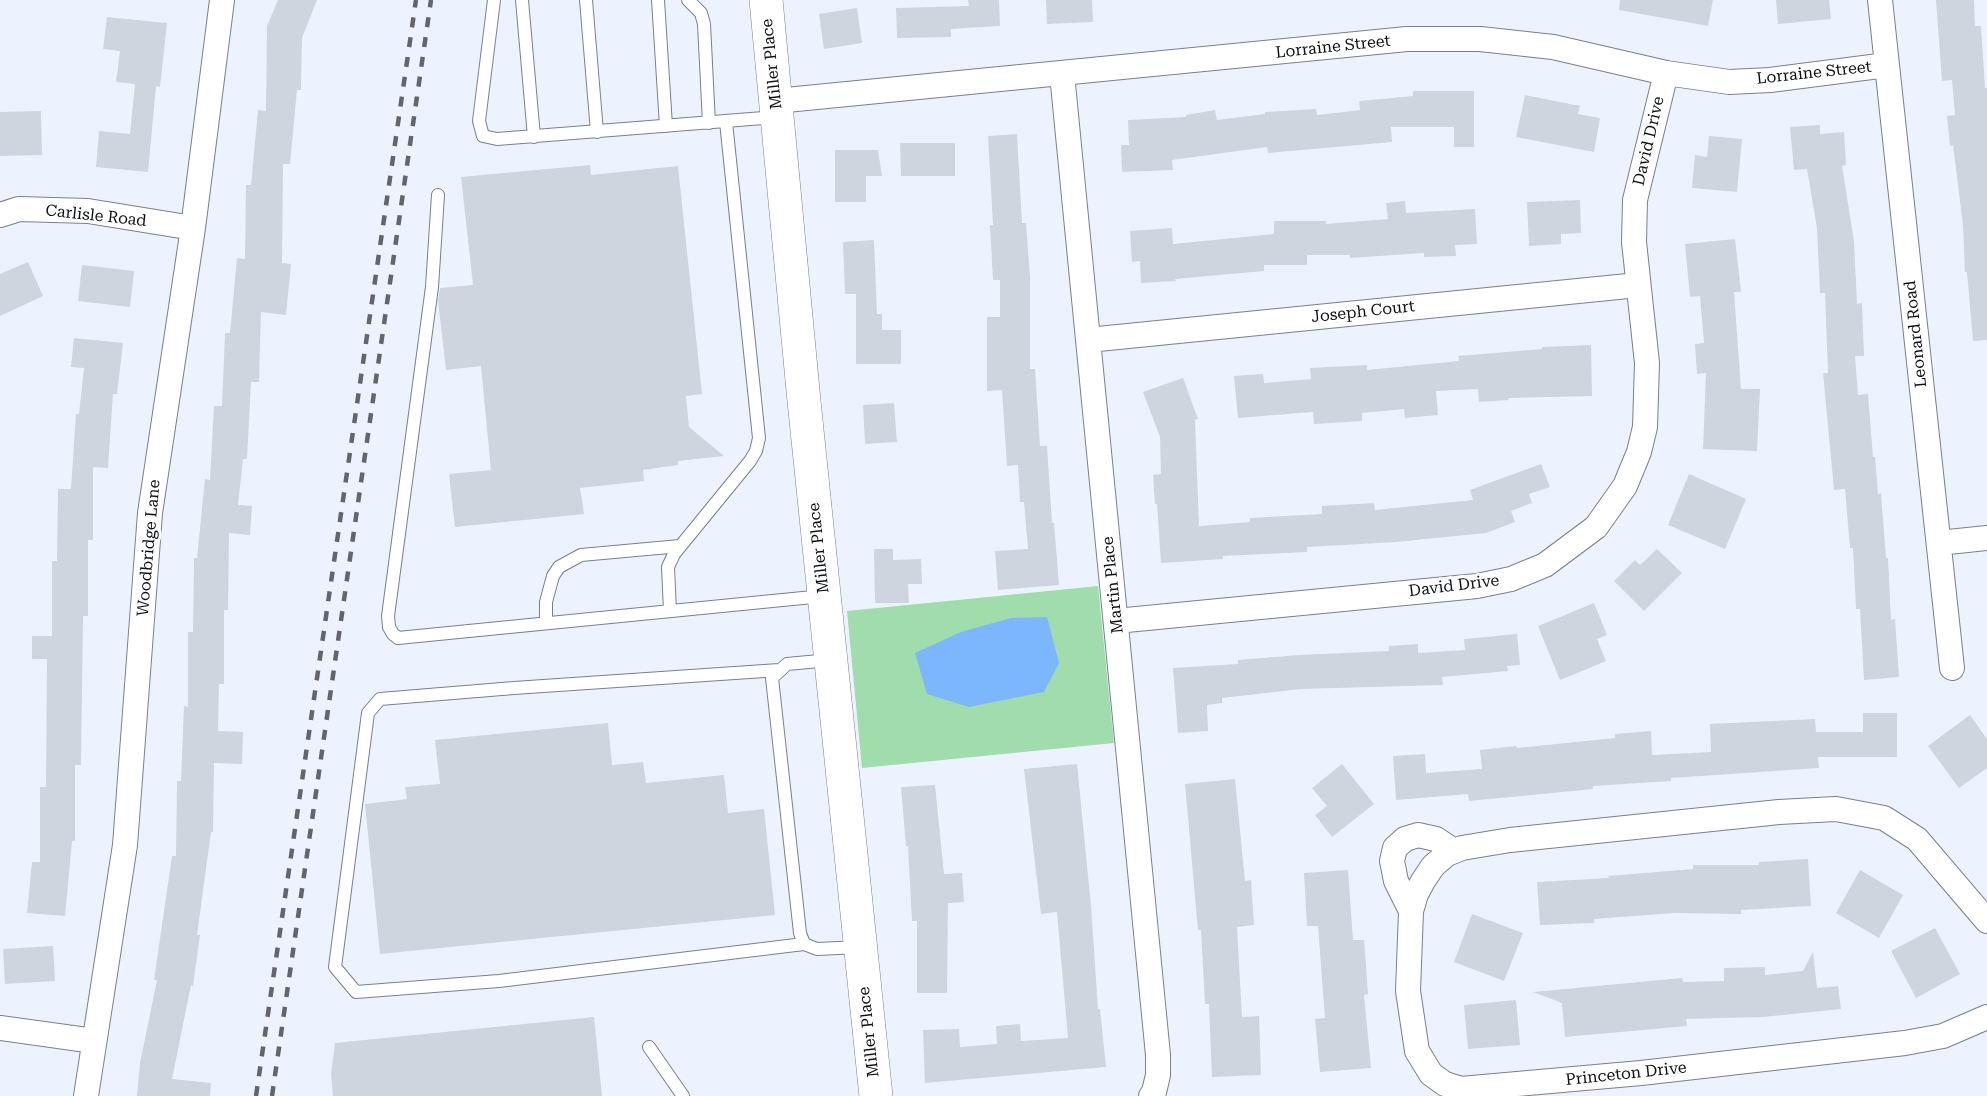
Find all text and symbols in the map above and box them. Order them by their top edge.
street label: Miller Place [758,18,786,110]
street label: Lorraine Street [1275,31,1391,63]
street label: Lorraine Street [1756,57,1872,89]
street label: David Drive [1629,94,1669,188]
street label: Carlisle Road [45,201,147,231]
street label: Leonard Road [1901,279,1931,389]
street label: Joseph Court [1310,297,1416,327]
street label: Woodbridge Lane [133,479,165,617]
street label: Miller Place [805,502,833,594]
street label: Martin Place [1098,536,1128,634]
street label: David Drive [1408,571,1500,601]
street label: Miller Place [855,986,883,1078]
street label: Princeton Drive [1564,1058,1688,1090]

